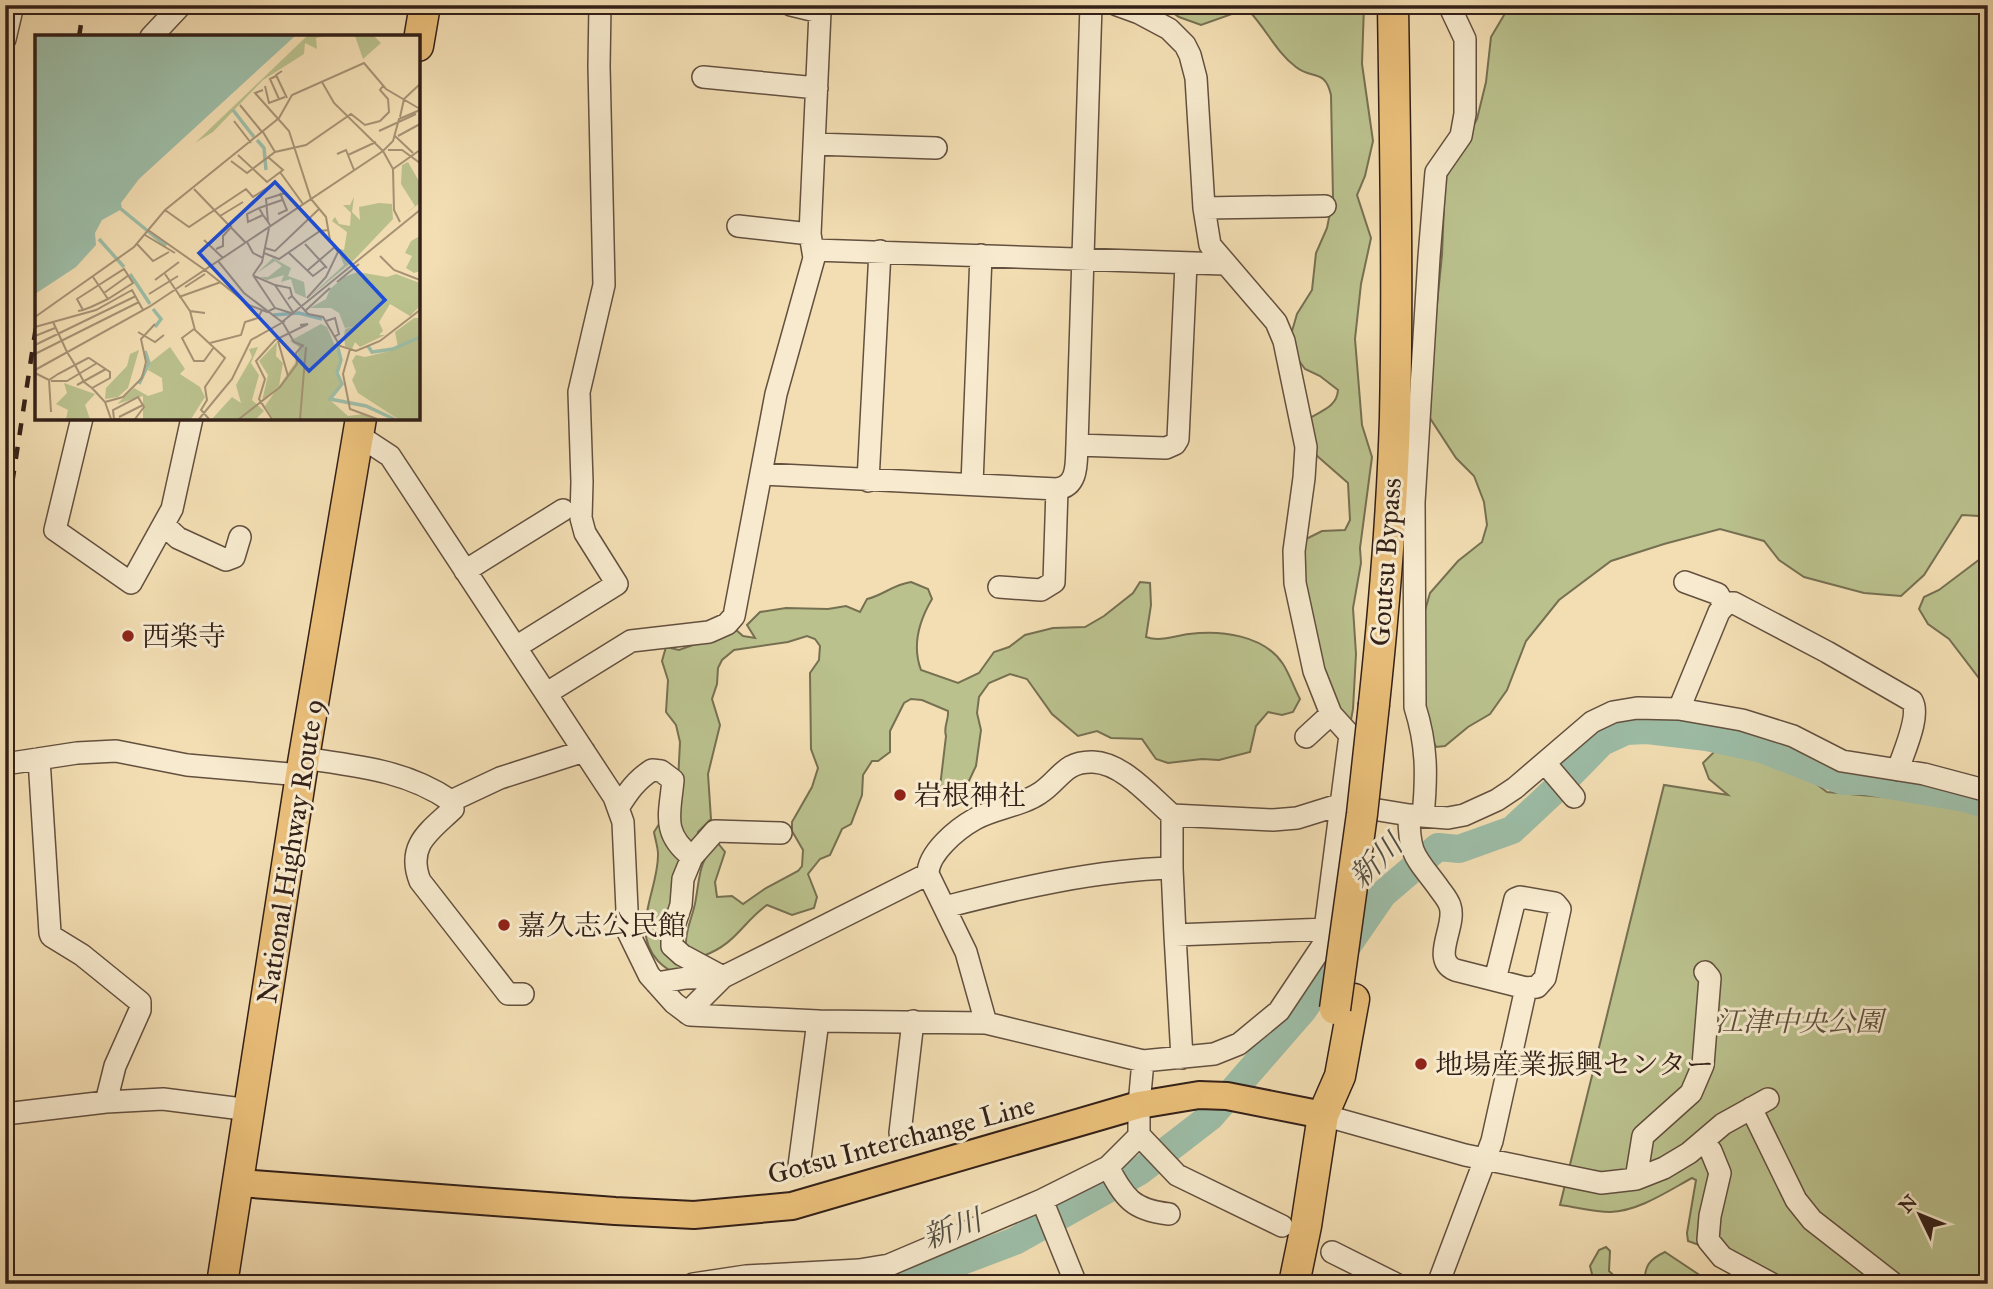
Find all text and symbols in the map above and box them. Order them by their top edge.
inset map [35,35,420,420]
street label: Goutsu Bypass [1362,477,1409,647]
place label: 西楽寺 [142,619,226,654]
marker: 西楽寺 [120,628,136,644]
street label: National Highway Route 9 [249,696,332,1006]
place label: 岩根神社 [914,778,1026,813]
marker: 岩根神社 [892,787,908,803]
water label: 新川 [1342,825,1412,895]
place label: 嘉久志公民館 [518,908,686,943]
marker: 嘉久志公民館 [496,917,512,933]
park label: 江津中央公園 [1715,1004,1887,1039]
place label: 地場産業振興センター [1435,1047,1714,1082]
marker: 地場産業振興センター [1413,1056,1429,1072]
street label: Gotsu Interchange Line [764,1087,1039,1192]
north arrow [1884,1180,1954,1250]
text: N [1894,1190,1922,1217]
water label: 新川 [918,1201,989,1256]

